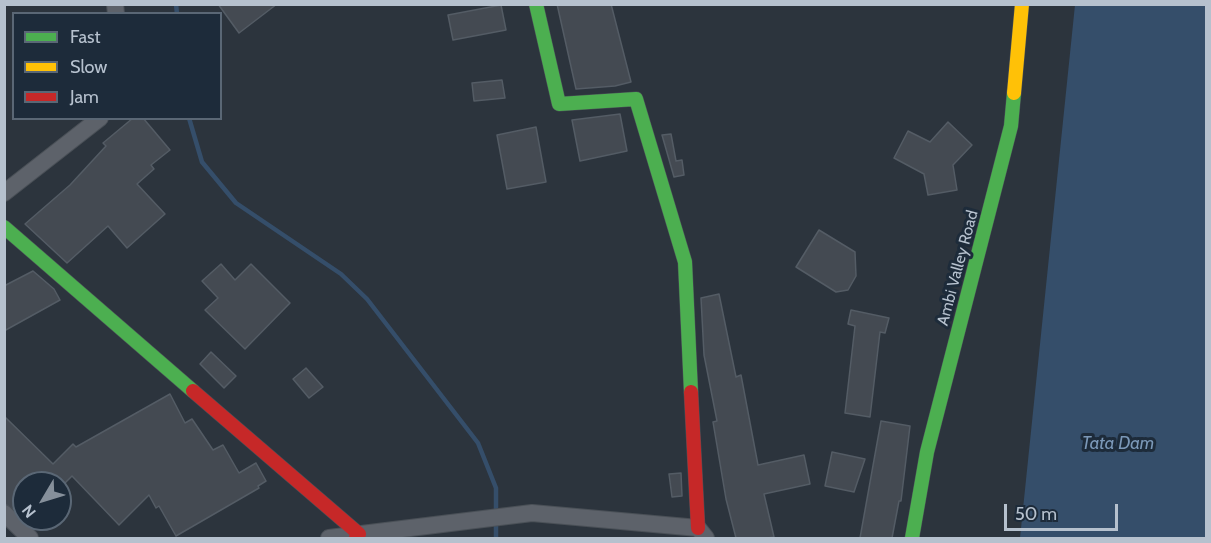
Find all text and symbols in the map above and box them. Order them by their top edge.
legend [12,12,222,120]
text: Fast [70,26,101,48]
text: Slow [70,56,107,78]
text: Jam [70,86,99,108]
street label: Ambi Valley Road [933,208,983,328]
water label: Tata Dam [1082,433,1154,455]
north arrow [12,471,72,531]
scale bar [1007,492,1121,530]
text: N [18,501,40,521]
text: 50 m [1015,503,1057,525]

